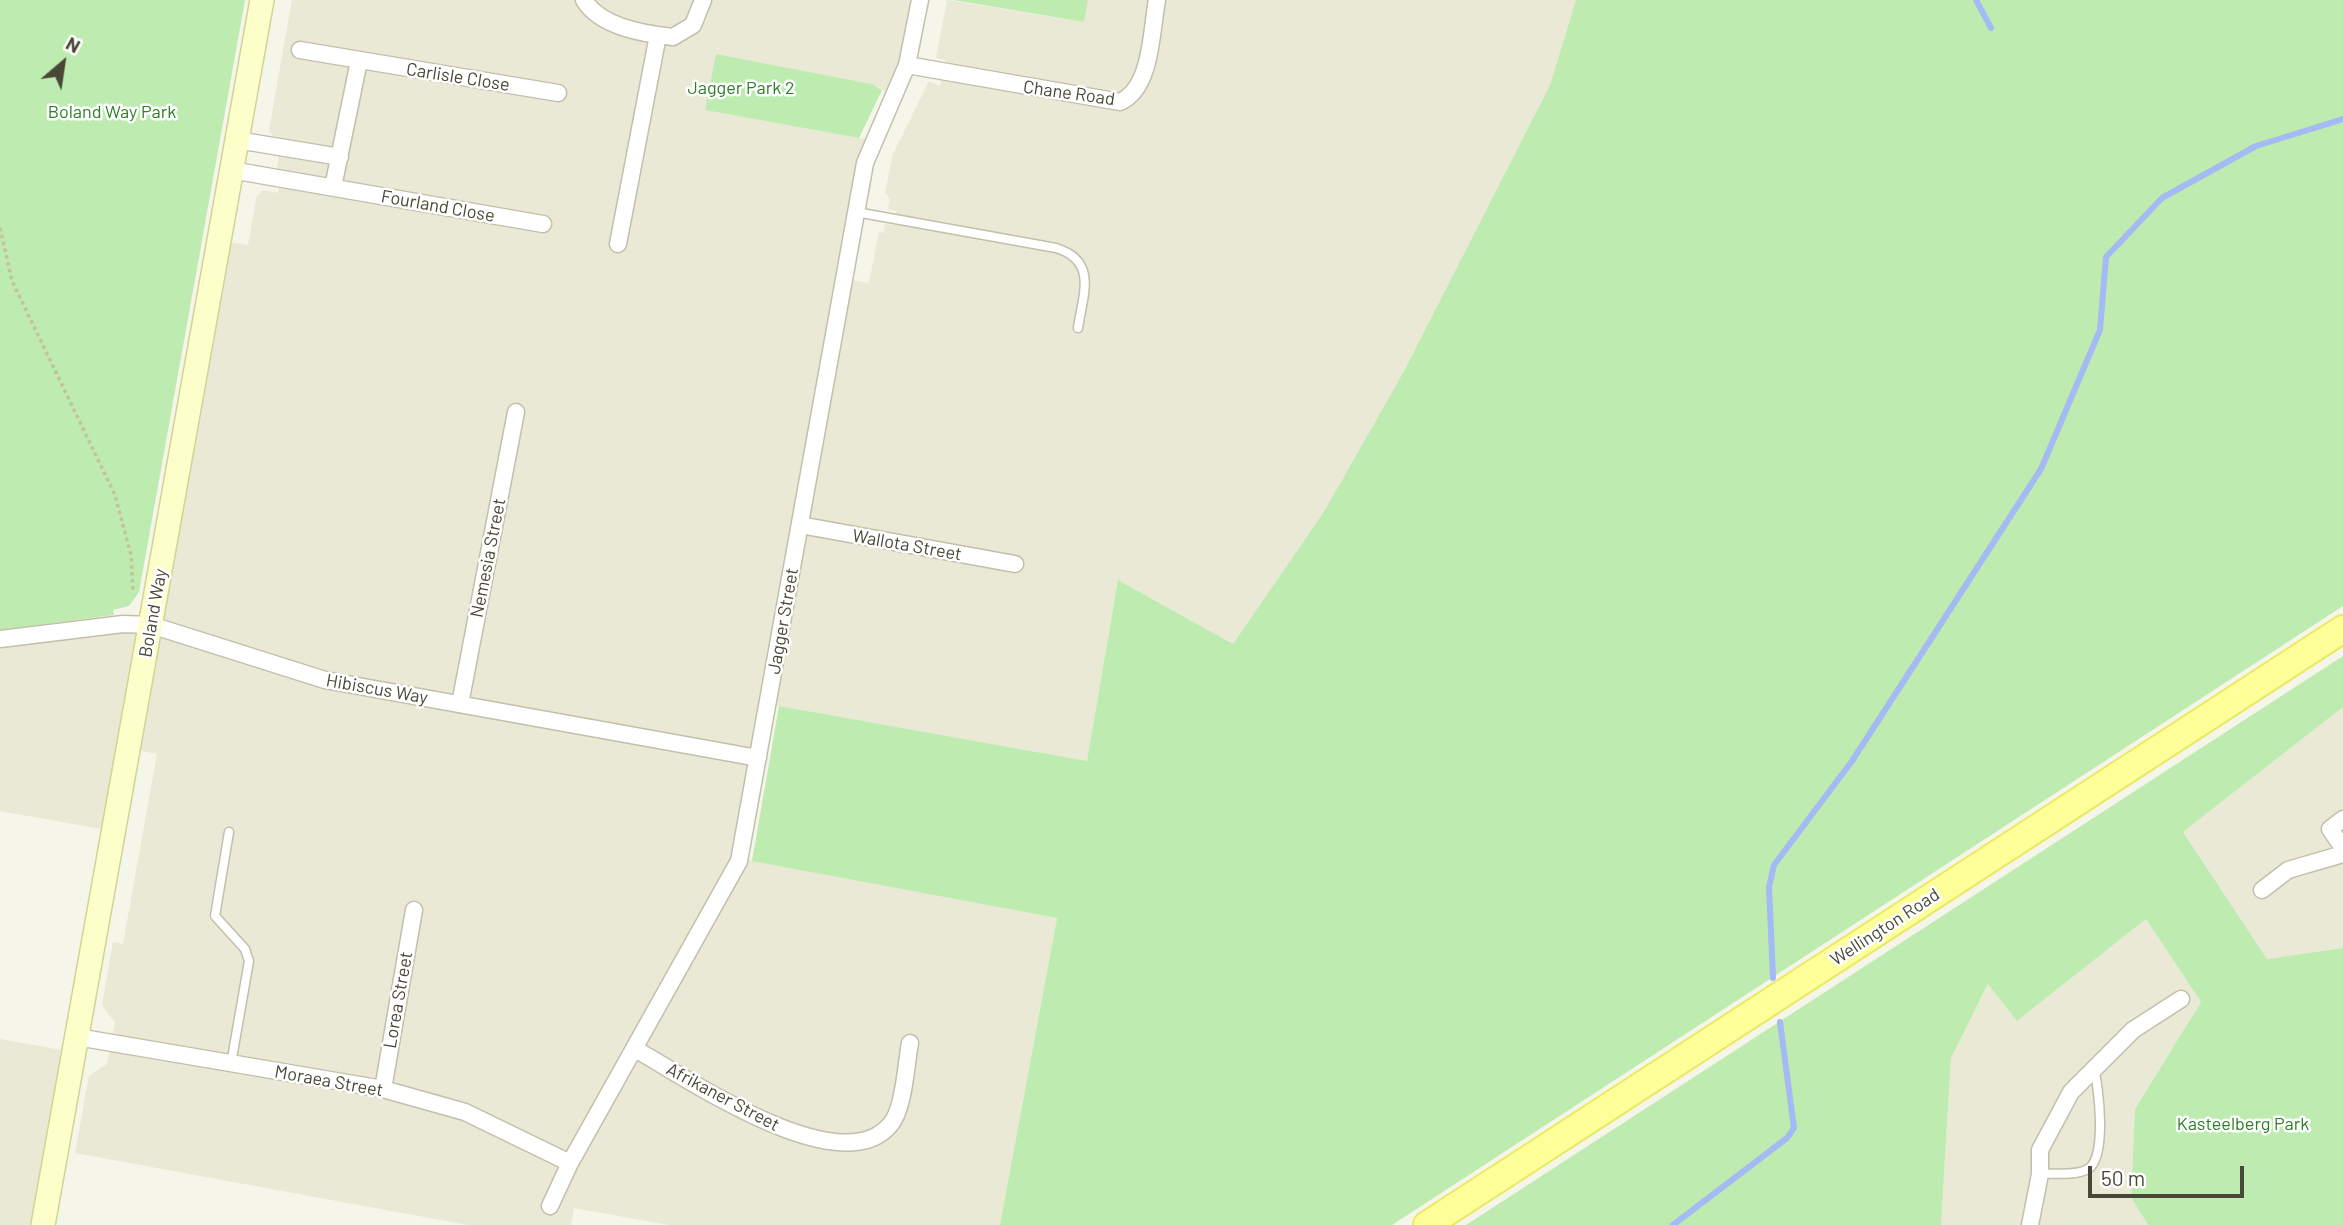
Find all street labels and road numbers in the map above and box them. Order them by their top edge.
street label: Carlisle Close [405,58,511,96]
street label: Chane Road [1022,76,1116,110]
street label: Fourland Close [380,185,496,227]
street label: Nemesia Street [466,496,510,620]
street label: Wallota Street [851,525,963,565]
street label: Jagger Street [763,566,803,676]
street label: Boland Way [135,567,171,659]
street label: Hibiscus Way [324,669,430,709]
street label: Wellington Road [1826,884,1944,970]
street label: Lorea Street [379,950,417,1050]
street label: Afrikaner Street [663,1058,783,1136]
street label: Moraea Street [273,1061,385,1101]

